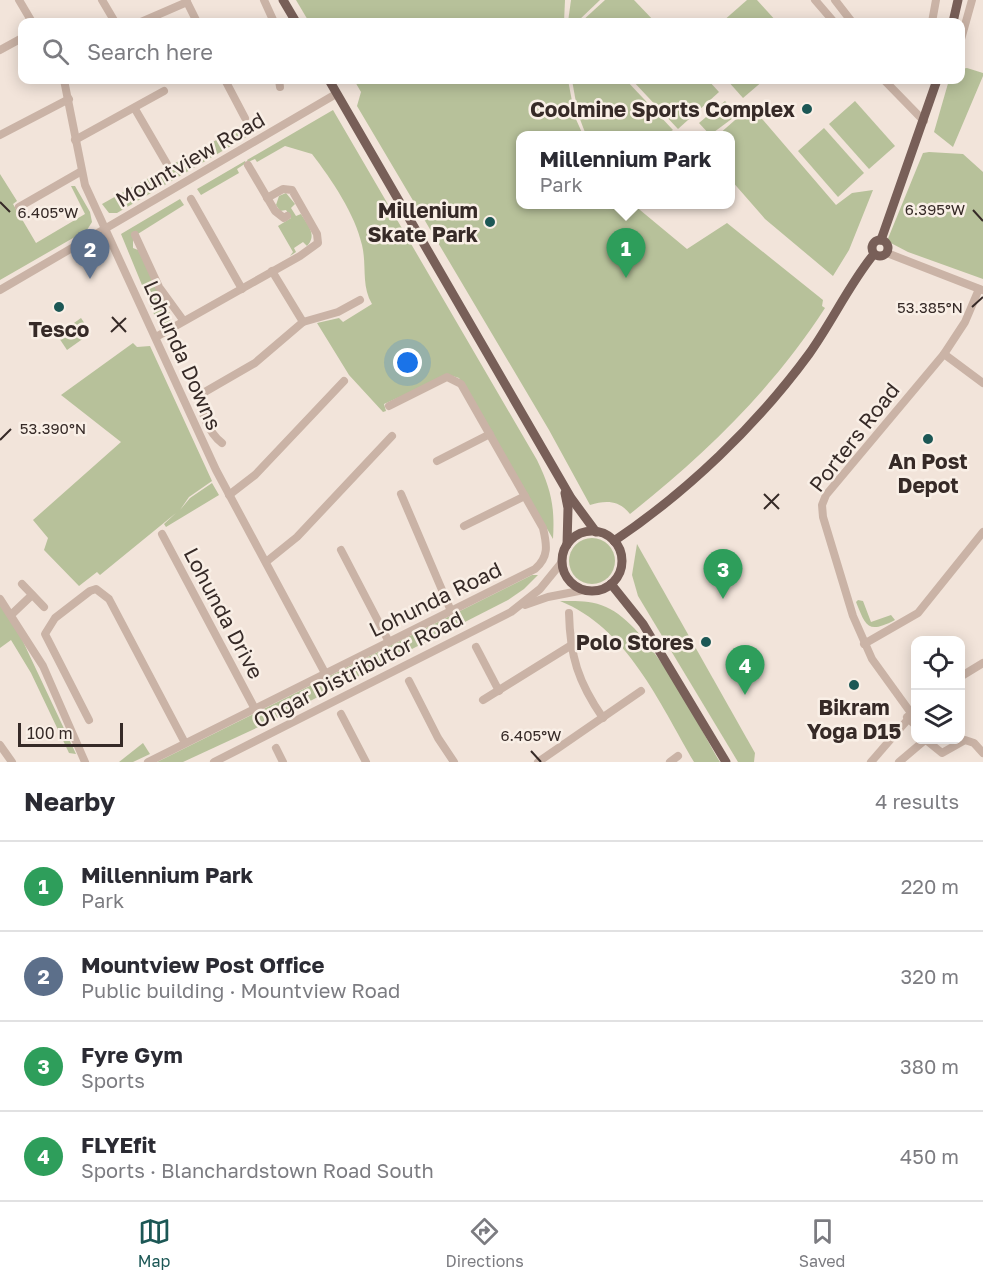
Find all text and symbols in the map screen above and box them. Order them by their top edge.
search box [18,18,965,84]
icon: search [39,35,72,68]
text: Search here [87,38,213,65]
place label: Coolmine Sports Complex [530,96,795,122]
marker: Coolmine Sports Complex [800,102,814,116]
street label: Mountview Road [111,106,269,212]
popup [516,131,735,209]
text: Millennium Park [539,145,712,172]
text: Park [539,172,583,196]
place label: Millenium Skate Park [367,197,478,247]
text: 6.395°W [905,200,965,218]
text: 6.405°W [18,203,78,221]
marker: Millenium Skate Park [483,215,497,229]
pin: 1 [606,228,646,278]
pin: 2 [70,230,110,279]
street label: Lohunda Downs [138,276,228,434]
text: 53.385°N [897,298,963,316]
marker: Tesco [52,300,66,314]
place label: Tesco [29,316,89,342]
your location [393,348,422,377]
street label: Porters Road [803,377,905,497]
text: 53.390°N [20,419,86,437]
marker: An Post Depot [921,432,935,446]
place label: An Post Depot [888,448,968,498]
street label: Lohunda Drive [178,543,270,683]
pin: 3 [704,550,742,599]
street label: Lohunda Road [364,556,506,642]
street label: Ongar Distributor Road [249,605,467,733]
place label: Polo Stores [576,629,694,655]
marker: Polo Stores [699,635,713,649]
map controls [911,636,965,744]
button: locate [911,636,965,690]
pin: 4 [726,646,764,695]
marker: Bikram Yoga D15 [847,678,861,692]
button: layers [911,690,965,744]
place label: Bikram Yoga D15 [807,694,901,744]
scale bar [18,720,123,748]
text: 100 m [27,723,73,743]
text: 6.405°W [501,726,561,744]
text: Nearby [24,786,115,817]
text: 4 results [875,789,959,813]
text: Millennium Park [81,861,253,888]
text: 1 [38,874,49,898]
text: 220 m [901,874,959,898]
text: Park [81,888,124,912]
text: Mountview Post Office [81,951,324,978]
text: 2 [37,964,50,988]
text: 320 m [901,964,959,988]
text: Public building · Mountview Road [81,978,400,1002]
text: Fyre Gym [81,1041,183,1068]
text: 3 [37,1054,50,1078]
text: 380 m [900,1054,959,1078]
text: Sports [81,1068,145,1092]
text: FLYEfit [81,1131,156,1158]
text: 4 [37,1144,50,1168]
text: 450 m [900,1144,959,1168]
text: Sports · Blanchardstown Road South [81,1158,434,1182]
tab: Map [138,1215,171,1271]
tab: Directions [446,1215,524,1271]
tab: Saved [799,1215,845,1271]

